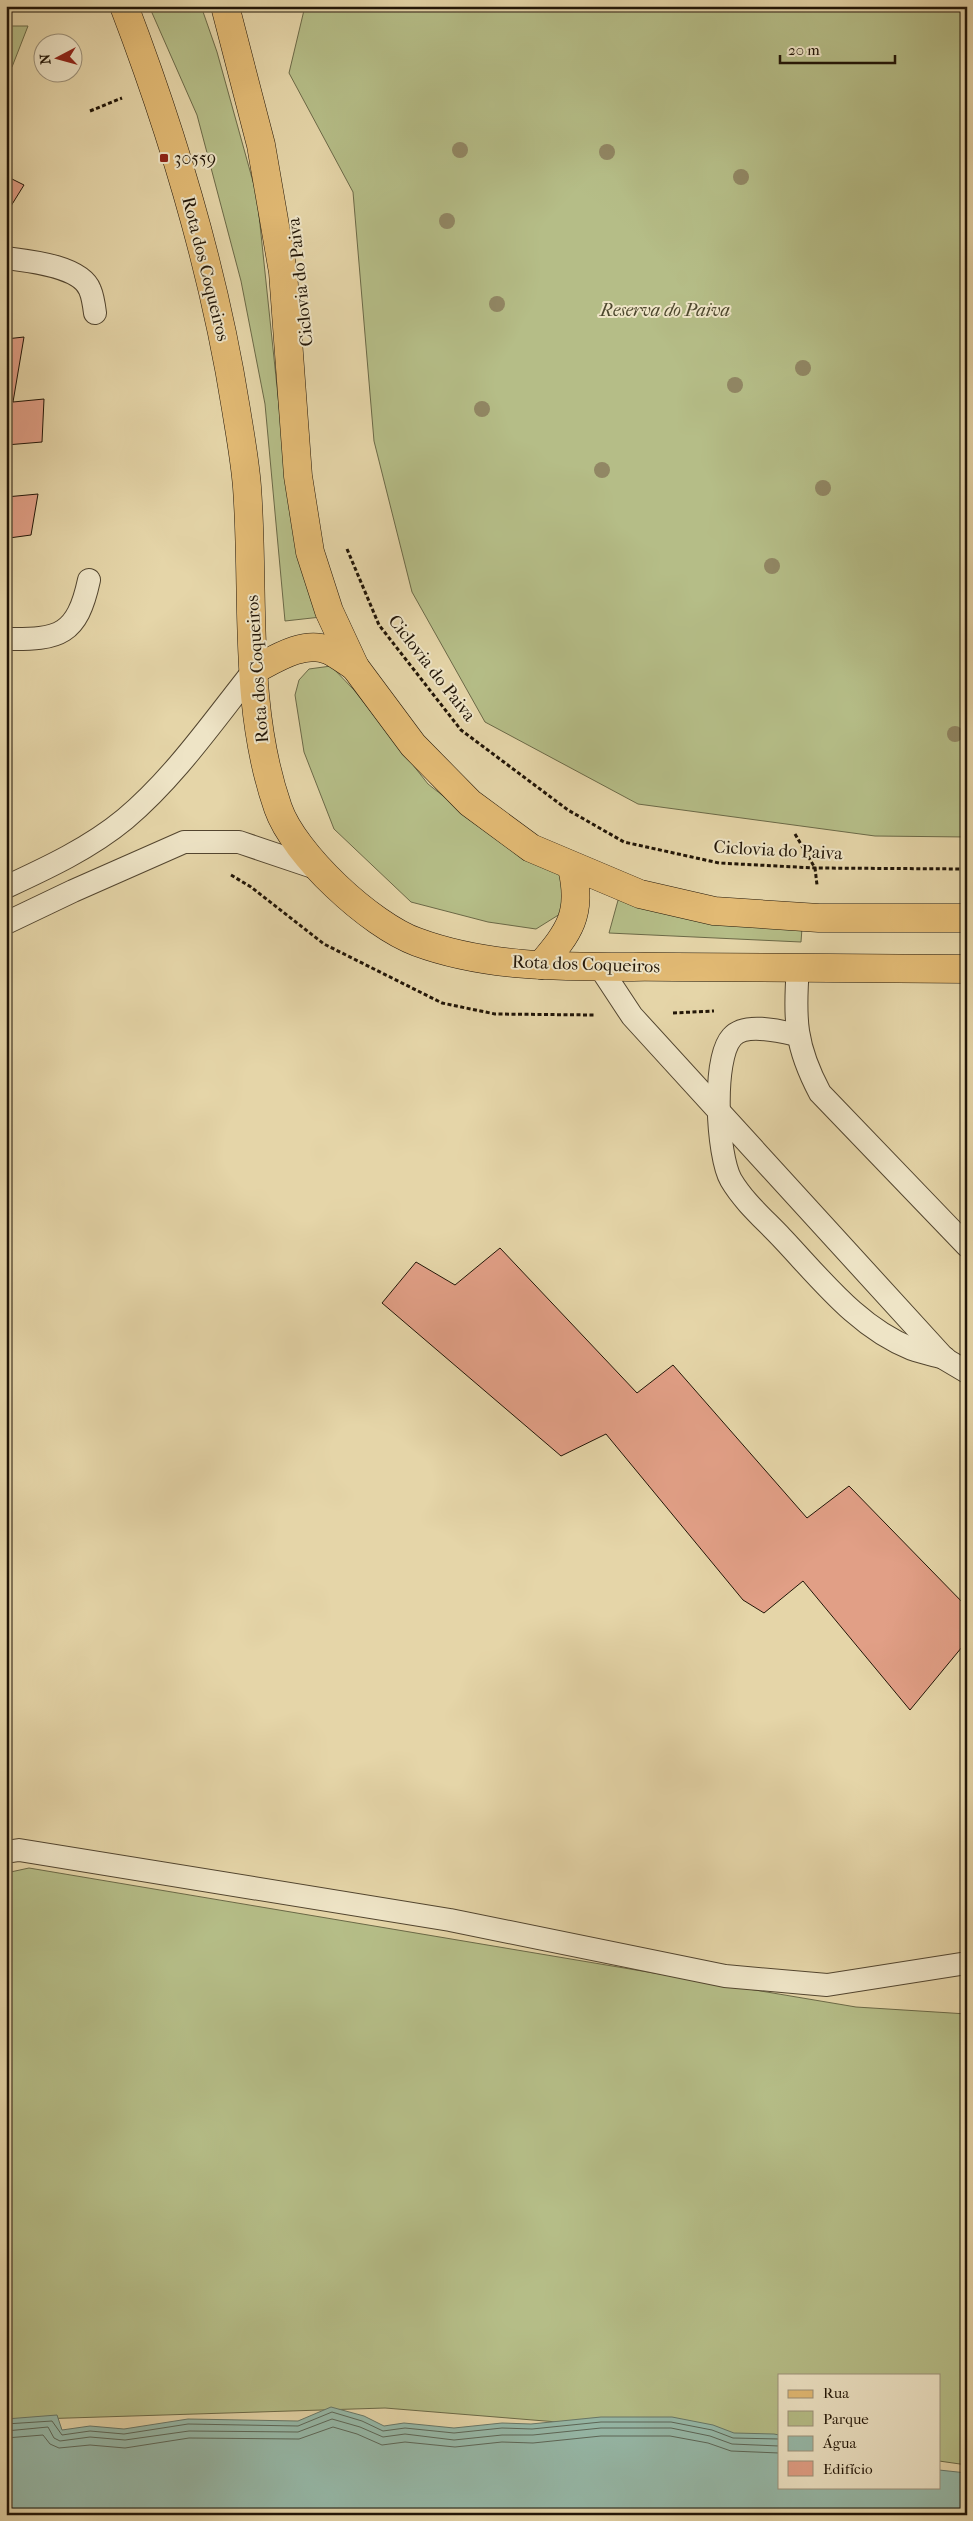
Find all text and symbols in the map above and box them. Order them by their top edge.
north arrow [32,32,82,82]
scale bar [780,32,896,64]
text: 20 m [788,41,820,59]
text: N [37,53,55,65]
place label: 30559 [174,148,216,169]
marker: 30559 [158,152,170,164]
street label: Rota dos Coqueiros [177,195,234,344]
street label: Ciclovia do Paiva [283,216,318,347]
park label: Reserva do Paiva [599,300,730,321]
street label: Rota dos Coqueiros [242,594,273,744]
street label: Ciclovia do Paiva [384,611,480,726]
street label: Ciclovia do Paiva [713,837,844,864]
street label: Rota dos Coqueiros [512,951,661,978]
legend [778,2374,940,2488]
text: Rua [823,2384,850,2402]
text: Parque [823,2410,869,2428]
text: Água [822,2434,857,2452]
text: Edifício [823,2460,873,2478]

